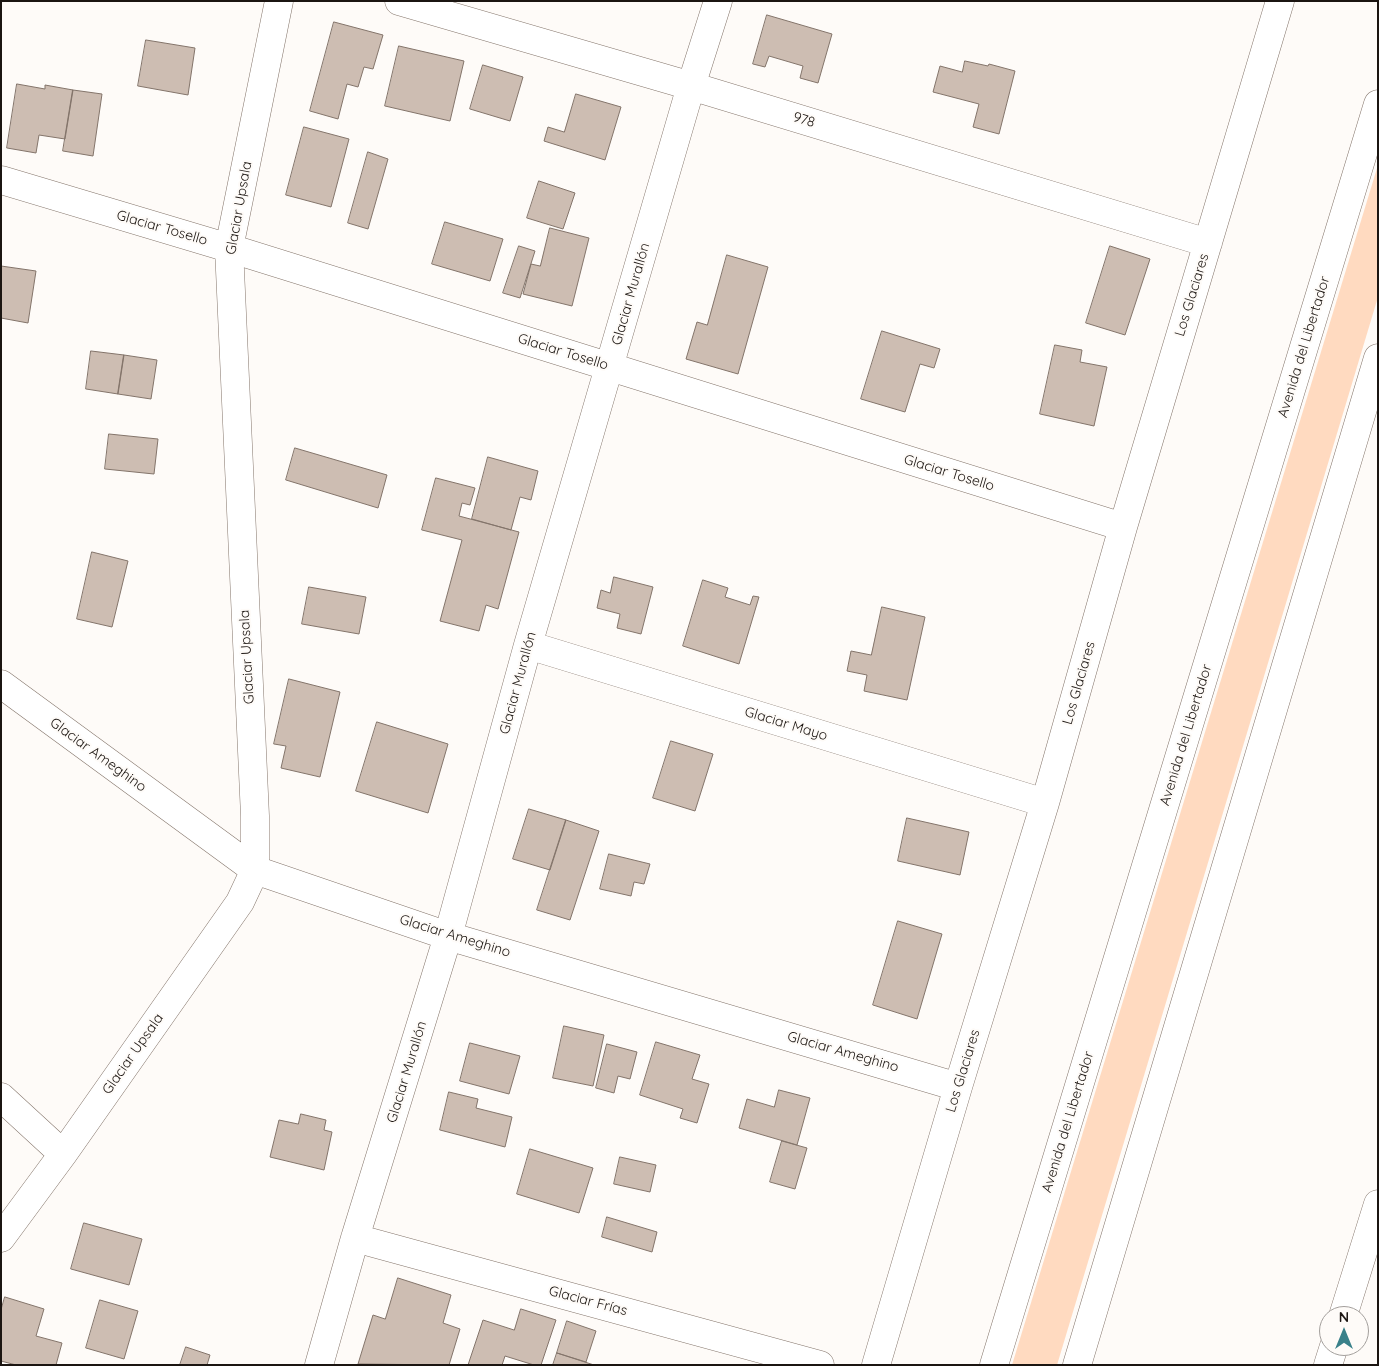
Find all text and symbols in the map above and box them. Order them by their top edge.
street label: 978 [791,109,817,131]
street label: Glaciar Upsala [223,160,255,256]
street label: Glaciar Tosello [115,207,209,249]
street label: Glaciar Murallón [608,241,654,347]
street label: Los Glaciares [1171,251,1213,339]
street label: Avenida del Libertador [1274,274,1334,420]
street label: Glaciar Tosello [516,330,610,374]
street label: Glaciar Tosello [902,451,996,495]
street label: Glaciar Upsala [236,609,258,705]
street label: Glaciar Murallón [496,630,540,736]
street label: Los Glaciares [1059,639,1099,727]
street label: Avenida del Libertador [1156,662,1216,808]
street label: Glaciar Mayo [743,703,829,745]
street label: Glaciar Ameghino [46,714,150,796]
street label: Glaciar Ameghino [397,911,513,961]
street label: Glaciar Upsala [99,1010,167,1098]
street label: Glaciar Murallón [384,1019,430,1125]
street label: Los Glaciares [942,1027,984,1115]
street label: Glaciar Ameghino [785,1028,901,1076]
street label: Avenida del Libertador [1038,1049,1098,1195]
street label: Glaciar Frías [547,1282,629,1320]
north arrow [1319,1306,1369,1356]
text: N [1339,1308,1349,1326]

